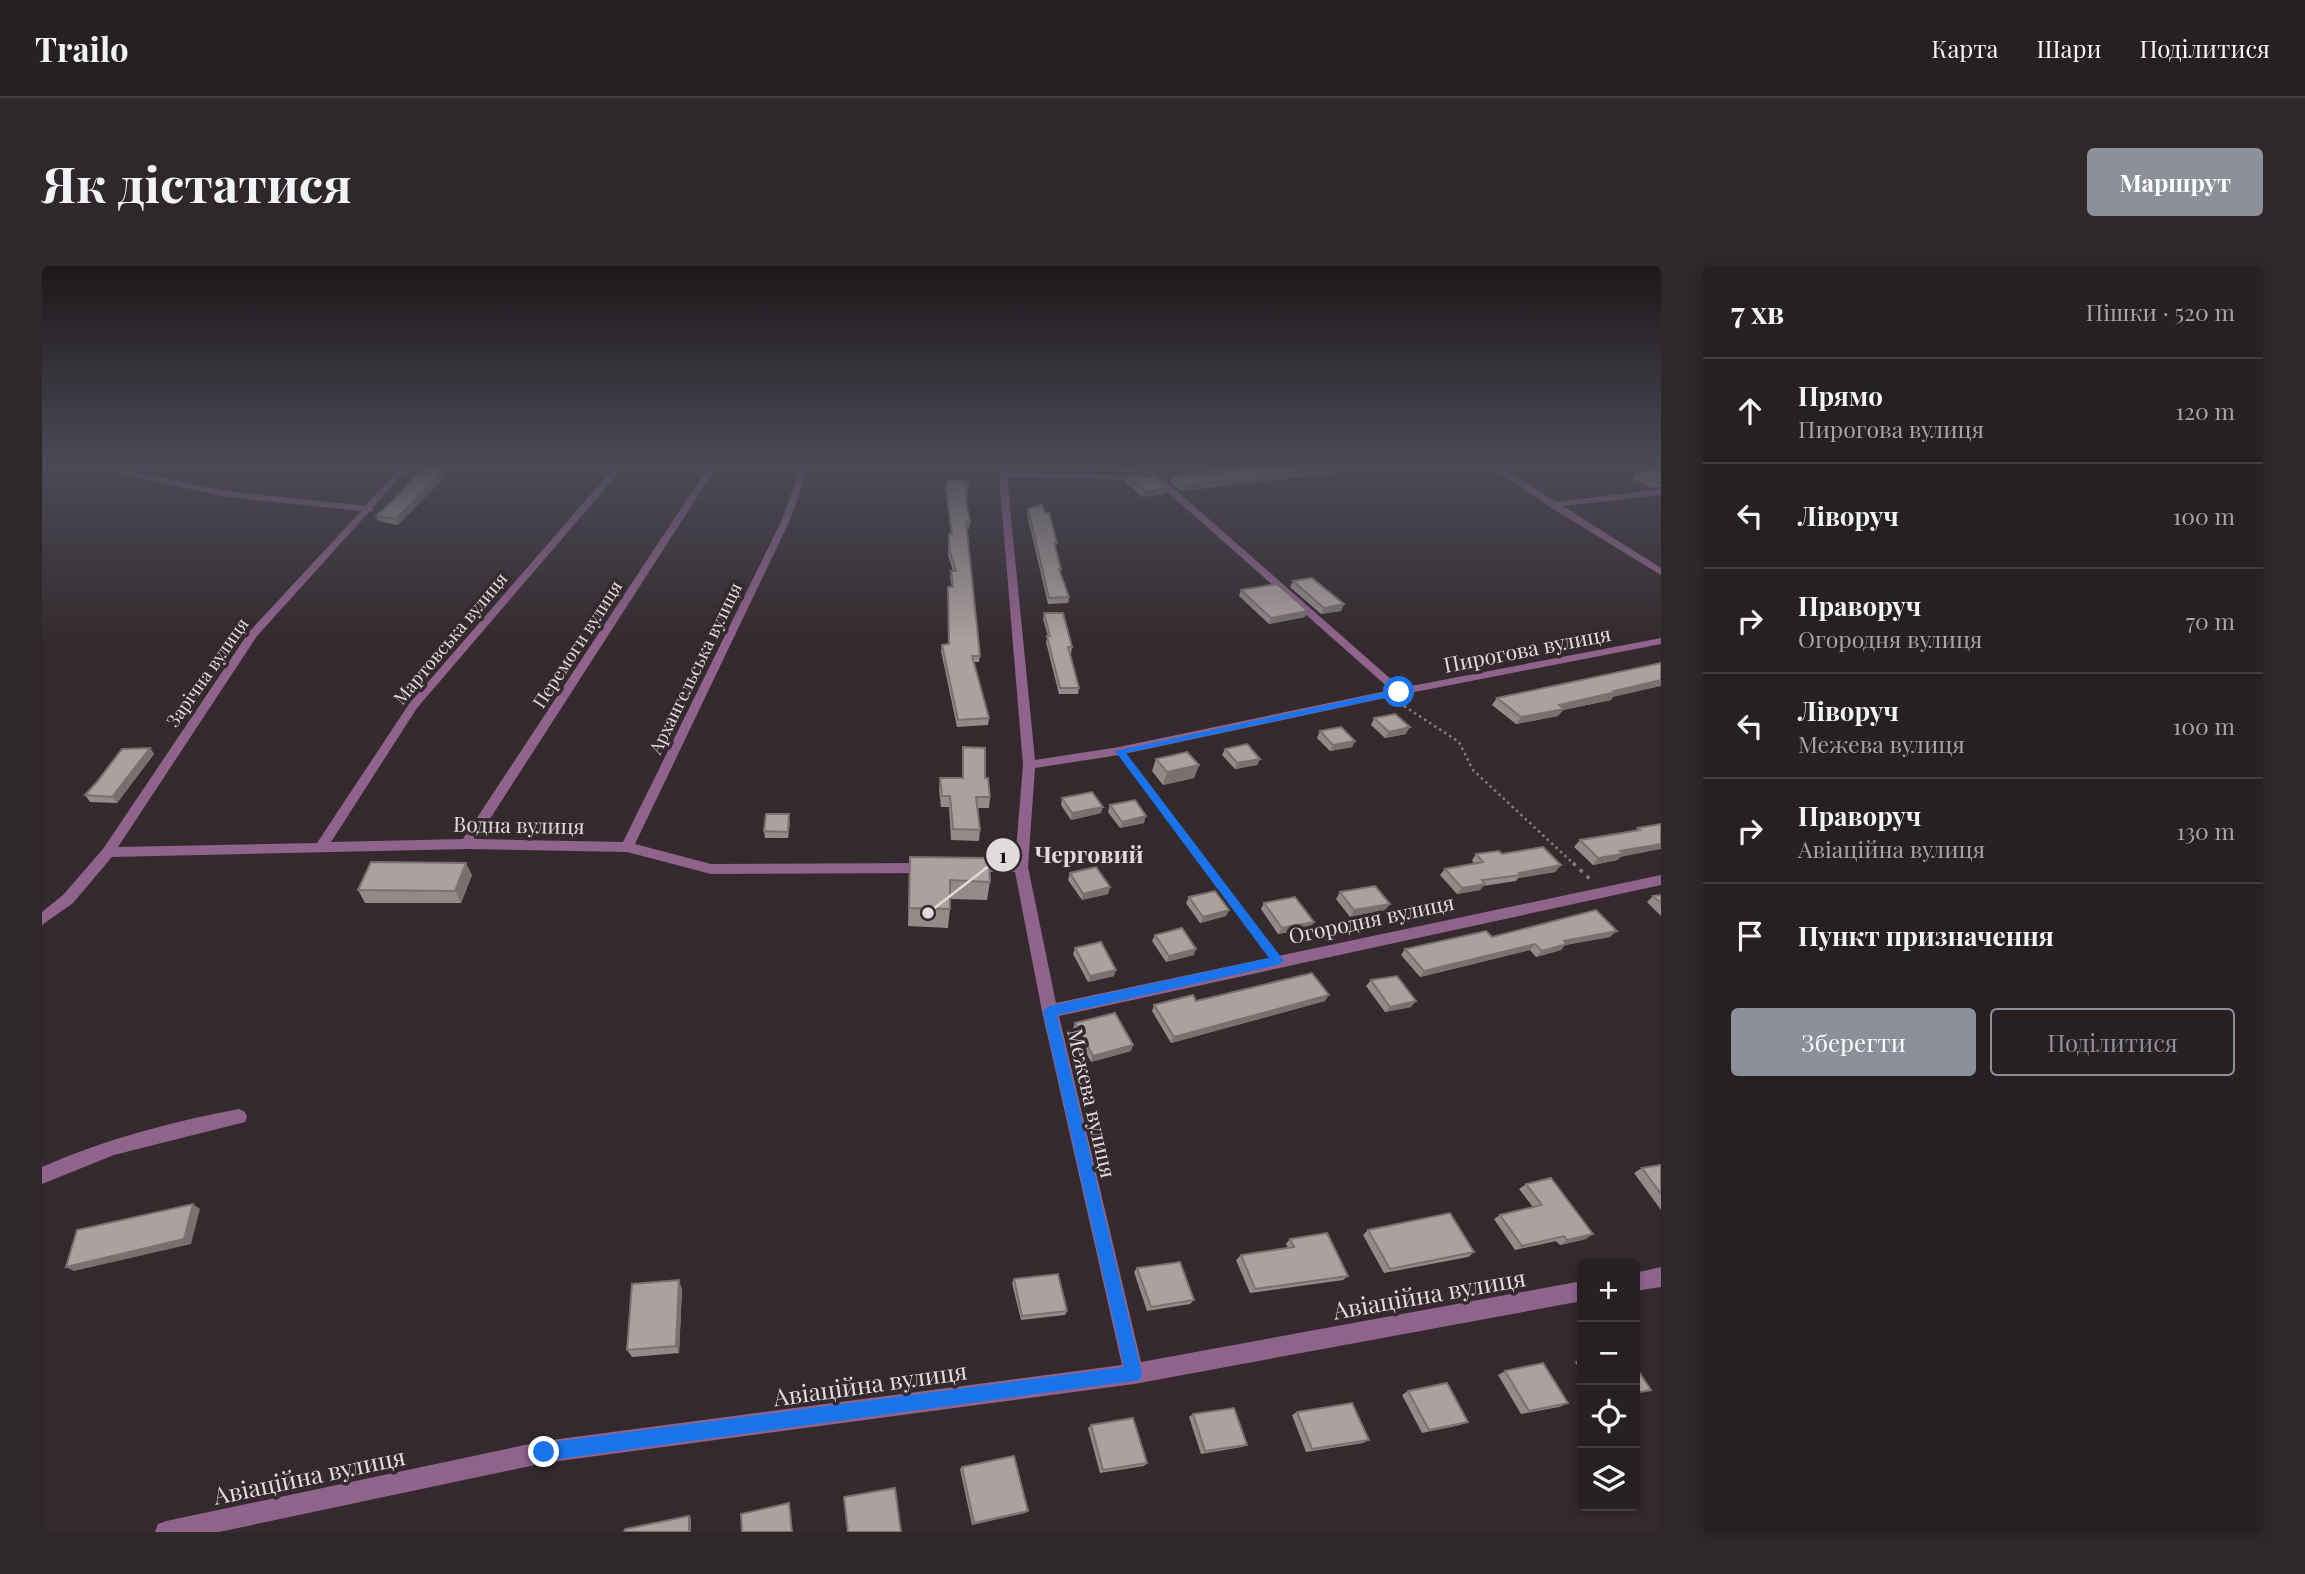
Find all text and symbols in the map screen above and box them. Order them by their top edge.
text: Trailo [35,26,129,70]
text: Карта [1931,32,1999,64]
text: Шари [2037,32,2102,64]
text: Поділитися [2140,32,2270,64]
button: Маршрут [2087,148,2263,216]
text: Як дістатися [42,150,352,215]
text: 7 хв [1731,292,1784,332]
text: Пішки · 520 m [2086,296,2235,327]
text: Прямо [1798,378,1883,413]
icon: ahead [1731,392,1769,430]
text: 120 m [2176,395,2235,426]
text: Пирогова вулиця [1798,413,1984,444]
icon: left [1731,497,1769,535]
text: Ліворуч [1798,498,1899,533]
text: 100 m [2173,500,2235,531]
street label: Мартовська вулиця [388,567,513,709]
street label: Перемоги вулиця [527,575,627,712]
street label: Архангельська вулиця [643,578,747,759]
text: Праворуч [1798,588,1921,623]
icon: right [1731,602,1769,640]
text: 70 m [2186,605,2235,636]
street label: Зарічна вулиця [160,612,254,731]
street label: Пирогова вулиця [1441,618,1613,678]
text: Огородня вулиця [1798,623,1982,654]
route start [1383,676,1414,707]
text: Ліворуч [1798,693,1899,728]
icon: left [1731,707,1769,745]
text: 100 m [2173,710,2235,741]
text: Межева вулиця [1798,728,1965,759]
text: Праворуч [1798,798,1921,833]
street label: Водна вулиця [453,809,585,839]
icon: right [1731,812,1769,850]
text: 130 m [2177,815,2235,846]
callout: Черговий [986,833,1158,877]
text: Авіаційна вулиця [1798,833,1985,864]
text: Черговий [1034,838,1144,869]
text: 1 [999,840,1007,868]
street label: Огородня вулиця [1286,887,1456,949]
icon: arrive [1731,917,1769,955]
text: Пункт призначення [1798,918,2054,953]
button: Зберегти [1731,1008,1976,1076]
button: Поділитися [1990,1008,2235,1076]
street label: Межева вулиця [1062,1026,1124,1180]
map controls [1577,1259,1640,1511]
button: + [1577,1259,1640,1322]
street label: Авіаційна вулиця [1329,1260,1528,1326]
button: − [1577,1322,1640,1385]
street label: Авіаційна вулиця [770,1354,969,1413]
button: locate [1577,1385,1640,1448]
route end [528,1436,559,1467]
street label: Авіаційна вулиця [209,1439,408,1511]
button: layers [1577,1448,1640,1511]

